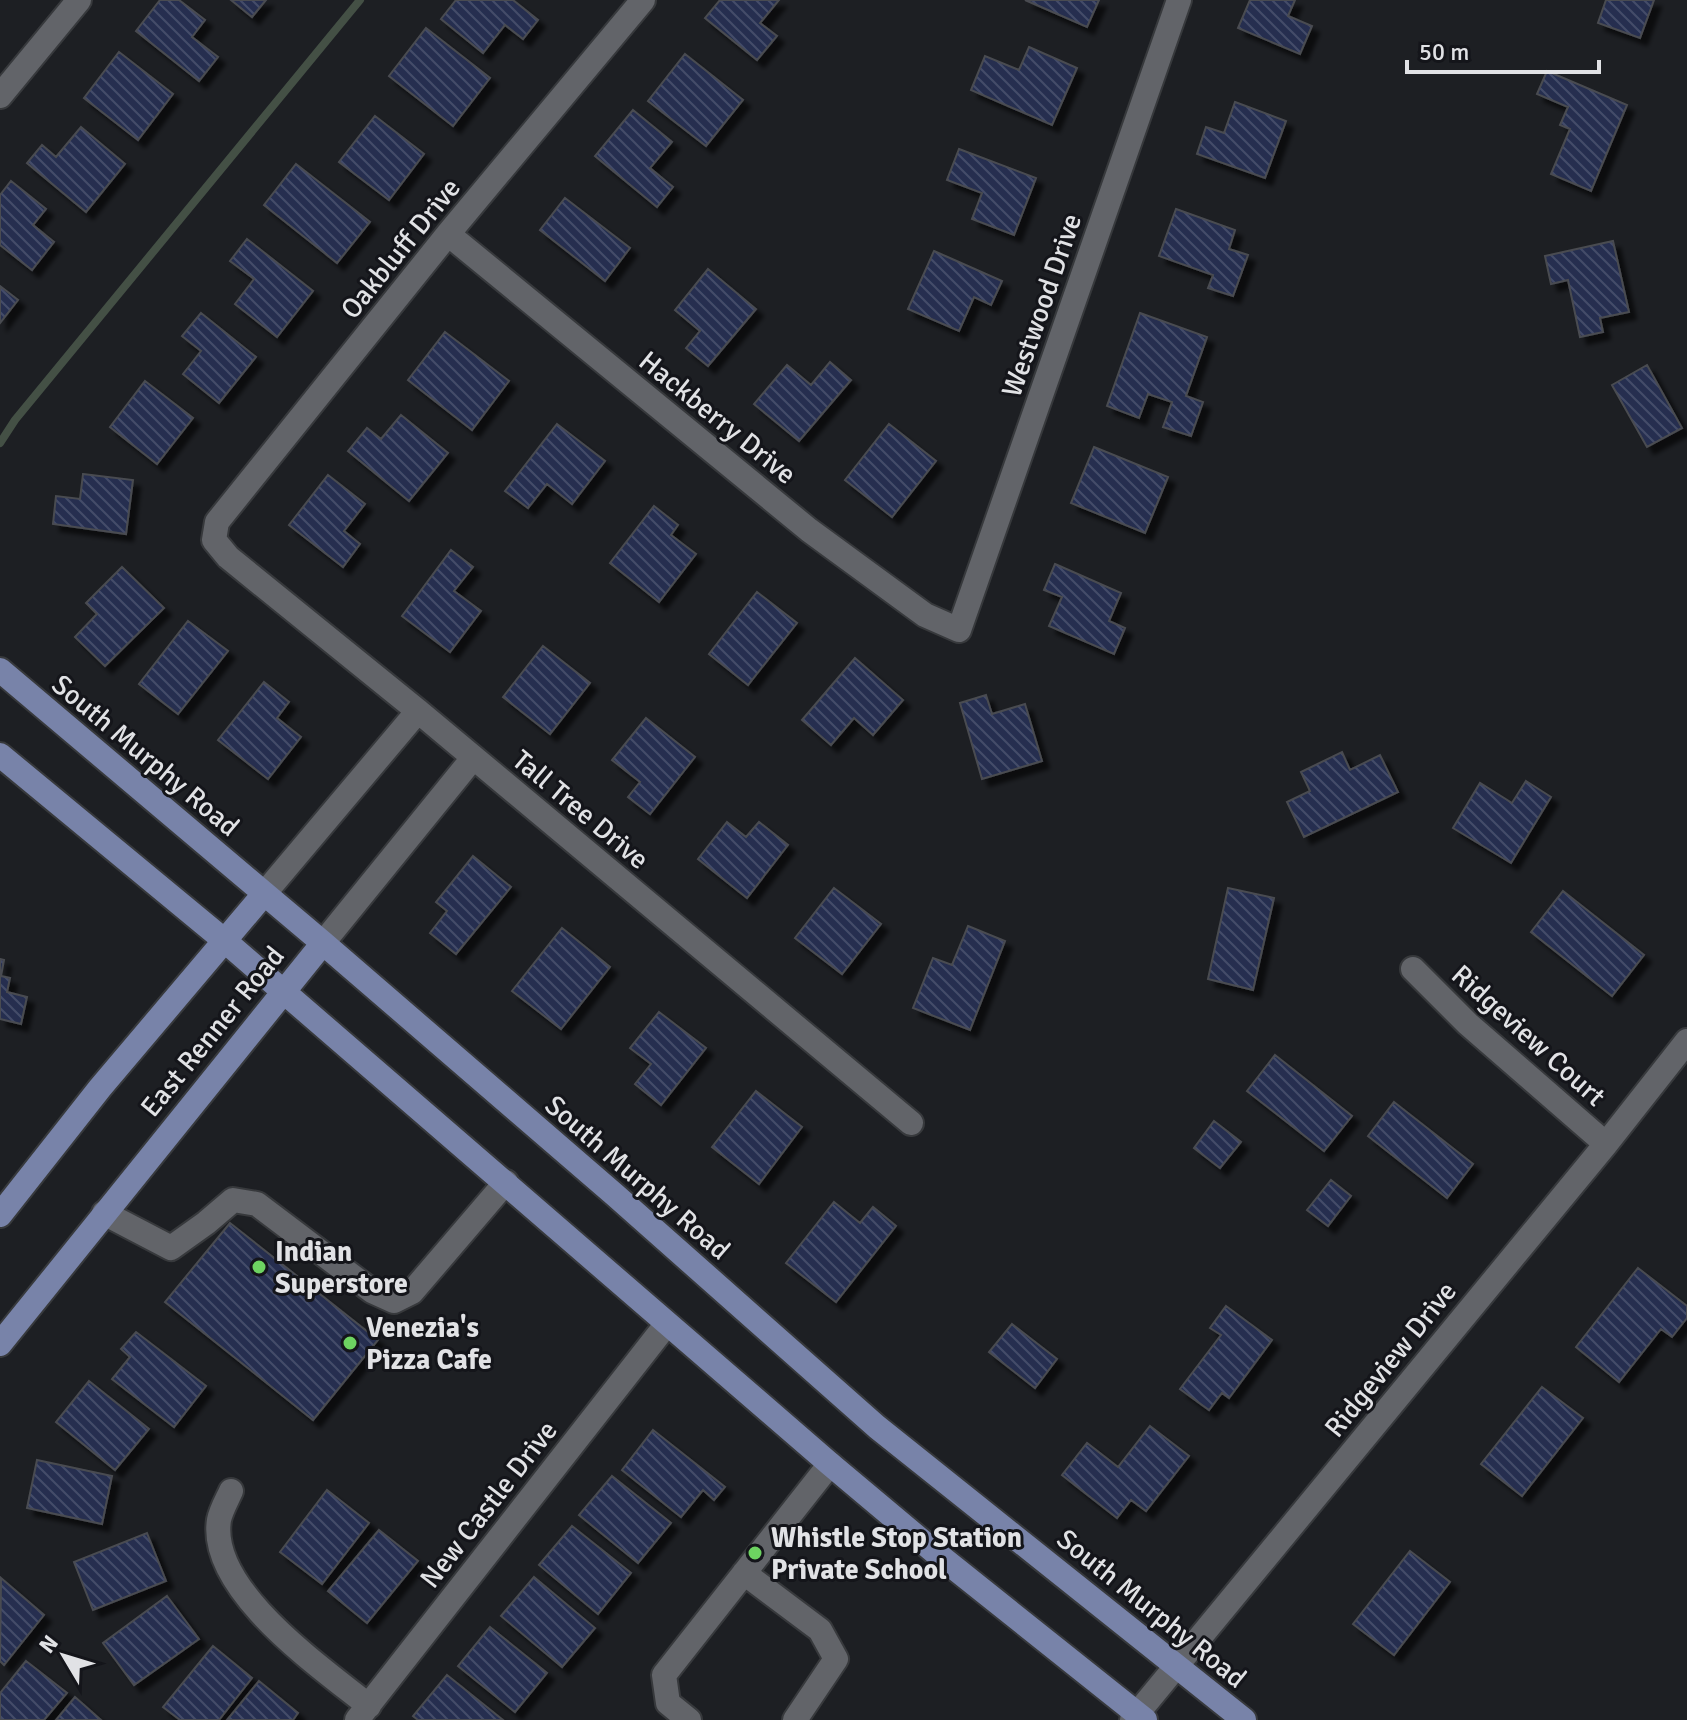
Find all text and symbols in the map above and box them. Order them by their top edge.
scale bar [1407,24,1599,74]
text: 50 m [1419,37,1469,67]
street label: Oakbluff Drive [334,171,468,326]
street label: Westwood Drive [995,209,1089,401]
street label: Hackberry Drive [632,344,803,491]
street label: South Murphy Road [45,668,246,844]
street label: Tall Tree Drive [505,743,655,877]
street label: East Renner Road [134,940,292,1124]
street label: Ridgeview Court [1444,958,1612,1114]
street label: South Murphy Road [538,1088,737,1267]
place label: Indian Superstore [275,1235,408,1301]
marker: Indian Superstore [250,1258,268,1276]
street label: Ridgeview Drive [1318,1275,1464,1444]
place label: Venezia's Pizza Cafe [366,1311,492,1377]
marker: Venezia's Pizza Cafe [341,1334,359,1352]
street label: New Castle Drive [413,1414,565,1595]
place label: Whistle Stop Station Private School [771,1521,1022,1587]
street label: South Murphy Road [1050,1522,1253,1696]
marker: Whistle Stop Station Private School [746,1544,764,1562]
north arrow [24,1616,104,1696]
text: N [33,1630,64,1658]

